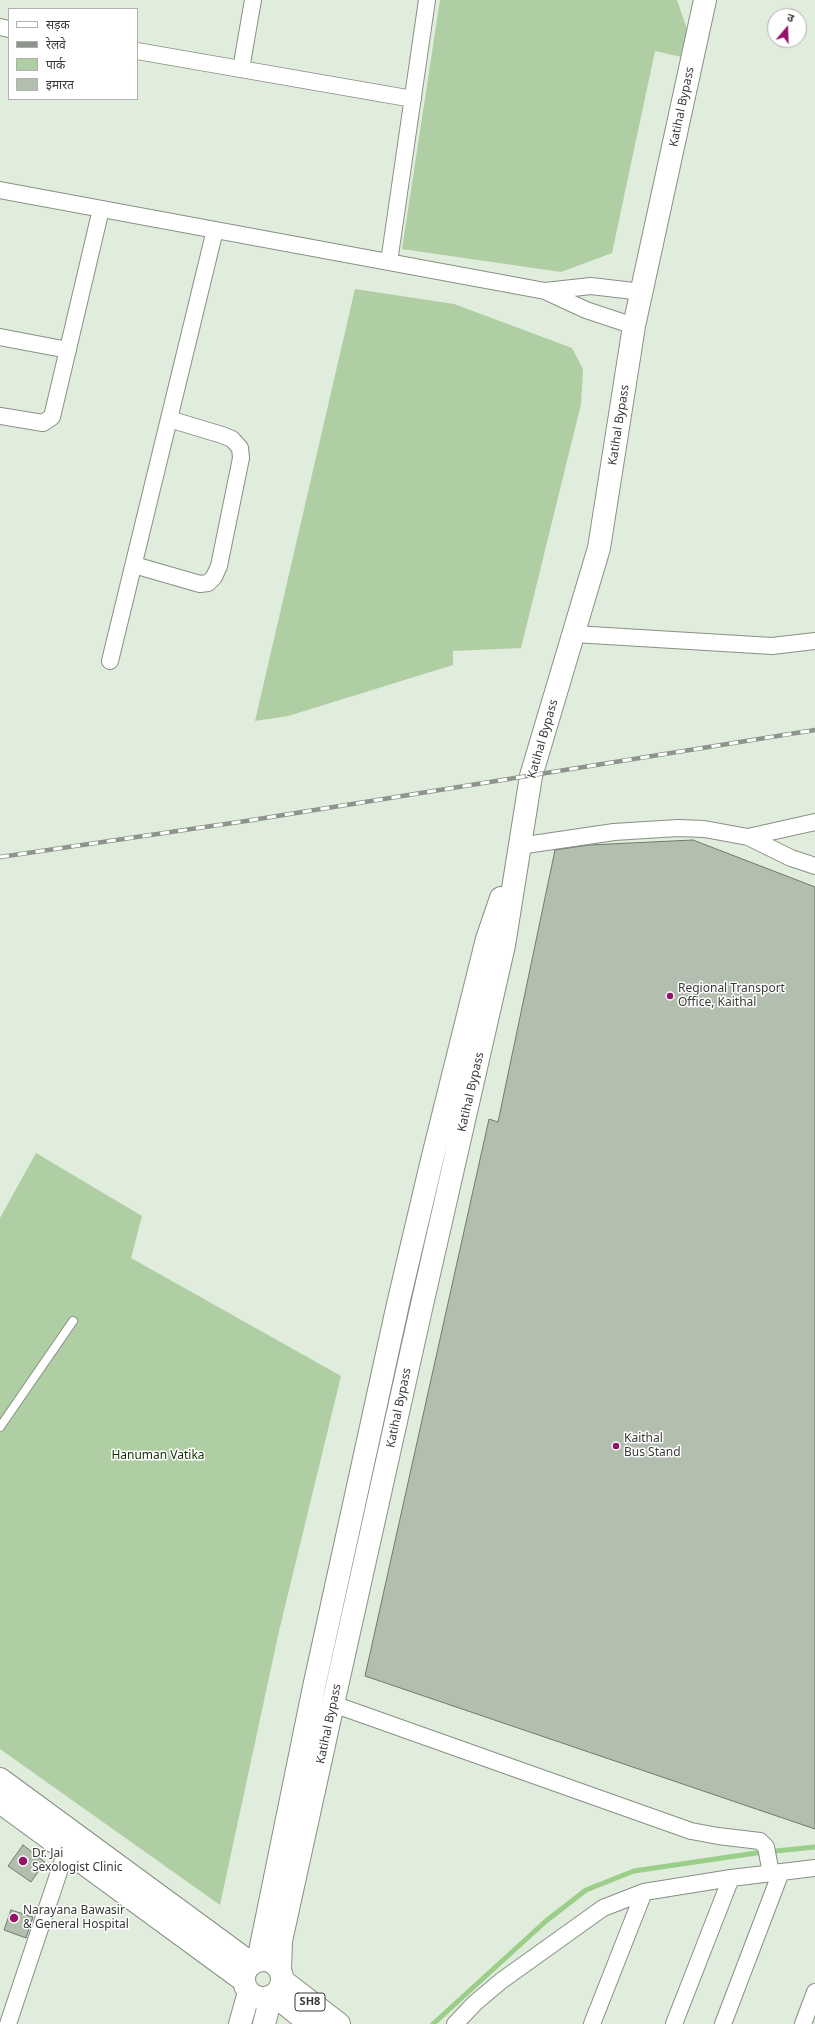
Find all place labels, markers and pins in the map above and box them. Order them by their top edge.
place label: Regional Transport Office, Kaithal [678,982,785,1010]
marker: Regional Transport Office, Kaithal [665,991,675,1001]
place label: Kaithal Bus Stand [624,1432,681,1460]
marker: Kaithal Bus Stand [611,1441,621,1451]
place label: Dr. Jai Sexologist Clinic [32,1847,123,1875]
marker: Dr. Jai Sexologist Clinic [17,1855,29,1867]
place label: Narayana Bawasir & General Hospital [23,1904,129,1932]
marker: Narayana Bawasir & General Hospital [8,1912,20,1924]

